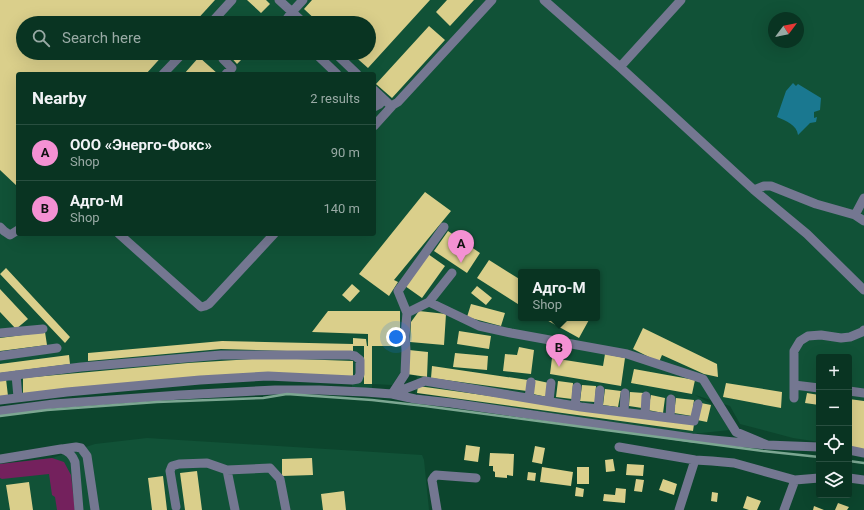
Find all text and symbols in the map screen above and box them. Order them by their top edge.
north arrow [768,12,804,48]
search box [16,16,376,60]
icon: search [30,27,52,49]
text: Search here [62,29,141,47]
text: Nearby [32,88,87,108]
text: 2 results [310,91,360,106]
text: ООО «Энерго-Фокс» [70,136,212,154]
text: A [41,145,49,160]
text: 90 m [331,145,360,160]
text: Shop [70,154,100,169]
text: Адго-М [70,192,123,210]
text: B [41,201,49,216]
text: 140 m [323,201,360,216]
text: Shop [70,210,100,225]
pin: A [448,230,474,263]
popup [518,269,600,321]
text: Адго-М [532,279,586,297]
text: Shop [532,297,562,312]
your location [386,327,406,347]
pin: B [546,334,572,367]
map controls [816,354,852,498]
button: + [816,354,852,390]
button: − [816,390,852,426]
button: locate [816,426,852,462]
button: layers [816,462,852,498]

